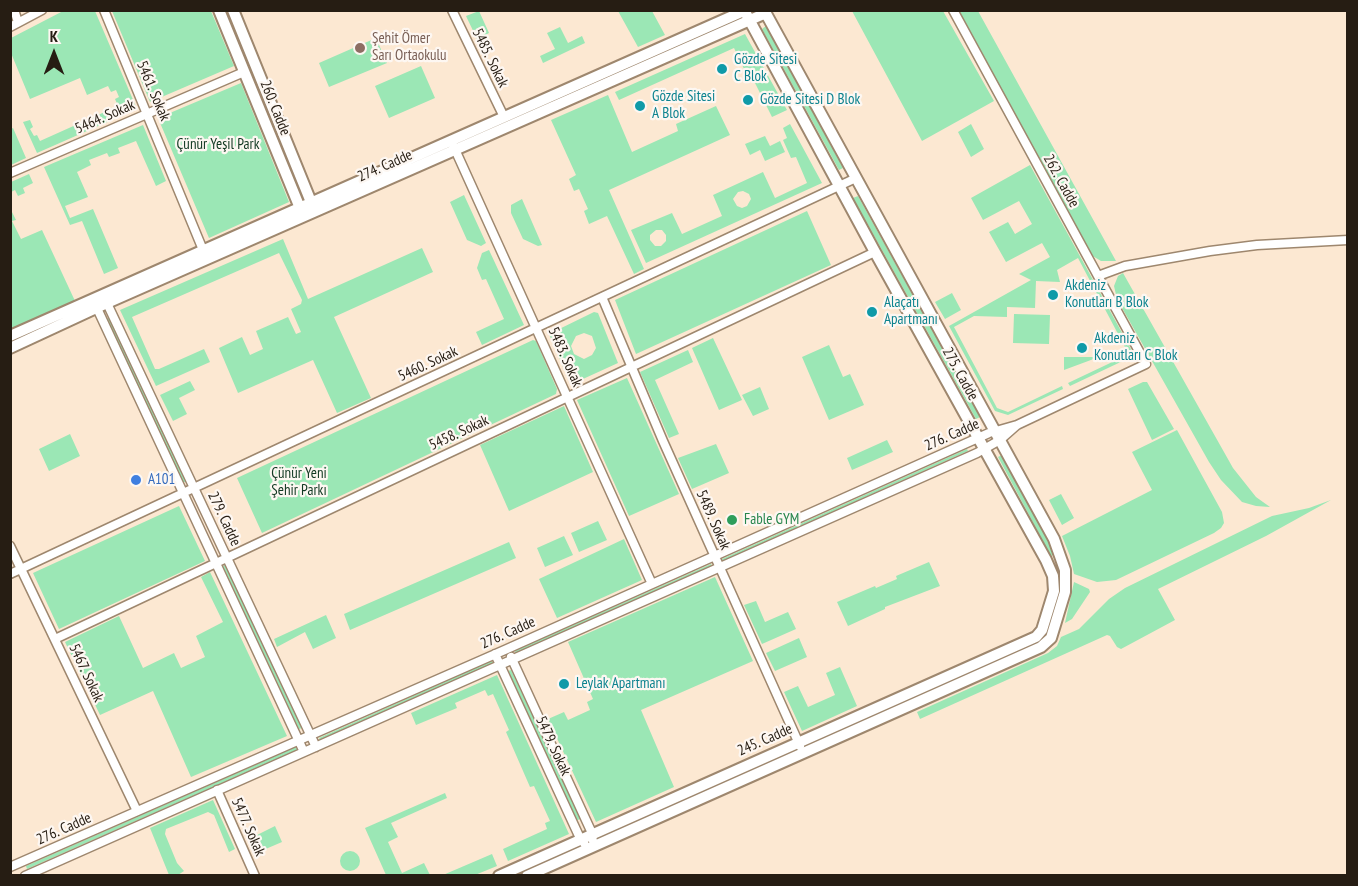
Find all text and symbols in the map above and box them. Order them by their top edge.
north arrow [24,24,84,84]
text: K [50,26,58,46]
street label: 5485. Sokak [468,26,512,90]
place label: Şehit Ömer Sarı Ortaokulu [372,30,447,65]
marker: Şehit Ömer Sarı Ortaokulu [353,41,367,55]
place label: Gözde Sitesi C Blok [734,51,797,86]
street label: 5461. Sokak [132,58,174,124]
marker: Gözde Sitesi C Blok [715,62,729,76]
street label: 260. Cadde [256,78,294,138]
place label: Gözde Sitesi A Blok [652,88,715,123]
place label: Gözde Sitesi D Blok [760,91,860,109]
marker: Gözde Sitesi D Blok [741,93,755,107]
street label: 5464. Sokak [72,96,138,138]
marker: Gözde Sitesi A Blok [633,99,647,113]
park label: Çünür Yeşil Park [177,136,259,154]
street label: 274. Cadde [355,146,415,186]
street label: 262. Cadde [1039,151,1083,211]
place label: Akdeniz Konutları B Blok [1065,277,1149,312]
marker: Akdeniz Konutları B Blok [1046,288,1060,302]
place label: Alaçatı Apartmanı [884,294,938,329]
marker: Alaçatı Apartmanı [865,305,879,319]
street label: 5483. Sokak [544,324,586,390]
place label: Akdeniz Konutları C Blok [1094,330,1177,365]
marker: Akdeniz Konutları C Blok [1075,341,1089,355]
street label: 5460. Sokak [395,342,461,386]
street label: 275. Cadde [938,344,982,404]
street label: 5458. Sokak [426,411,492,455]
street label: 276. Cadde [922,415,982,455]
park label: Çünür Yeni Şehir Parkı [271,465,327,500]
place label: A101 [148,471,175,489]
marker: A101 [129,473,143,487]
street label: 5489. Sokak [692,487,734,553]
street label: 279. Cadde [204,489,244,549]
place label: Fable GYM [744,511,799,529]
marker: Fable GYM [725,513,739,527]
street label: 276. Cadde [478,613,538,653]
street label: 5467. Sokak [65,641,107,705]
place label: Leylak Apartmanı [576,675,665,693]
marker: Leylak Apartmanı [557,677,571,691]
street label: 5479. Sokak [531,713,575,779]
street label: 245. Cadde [735,720,795,760]
street label: 5477. Sokak [227,795,269,859]
street label: 276. Cadde [34,809,94,849]

